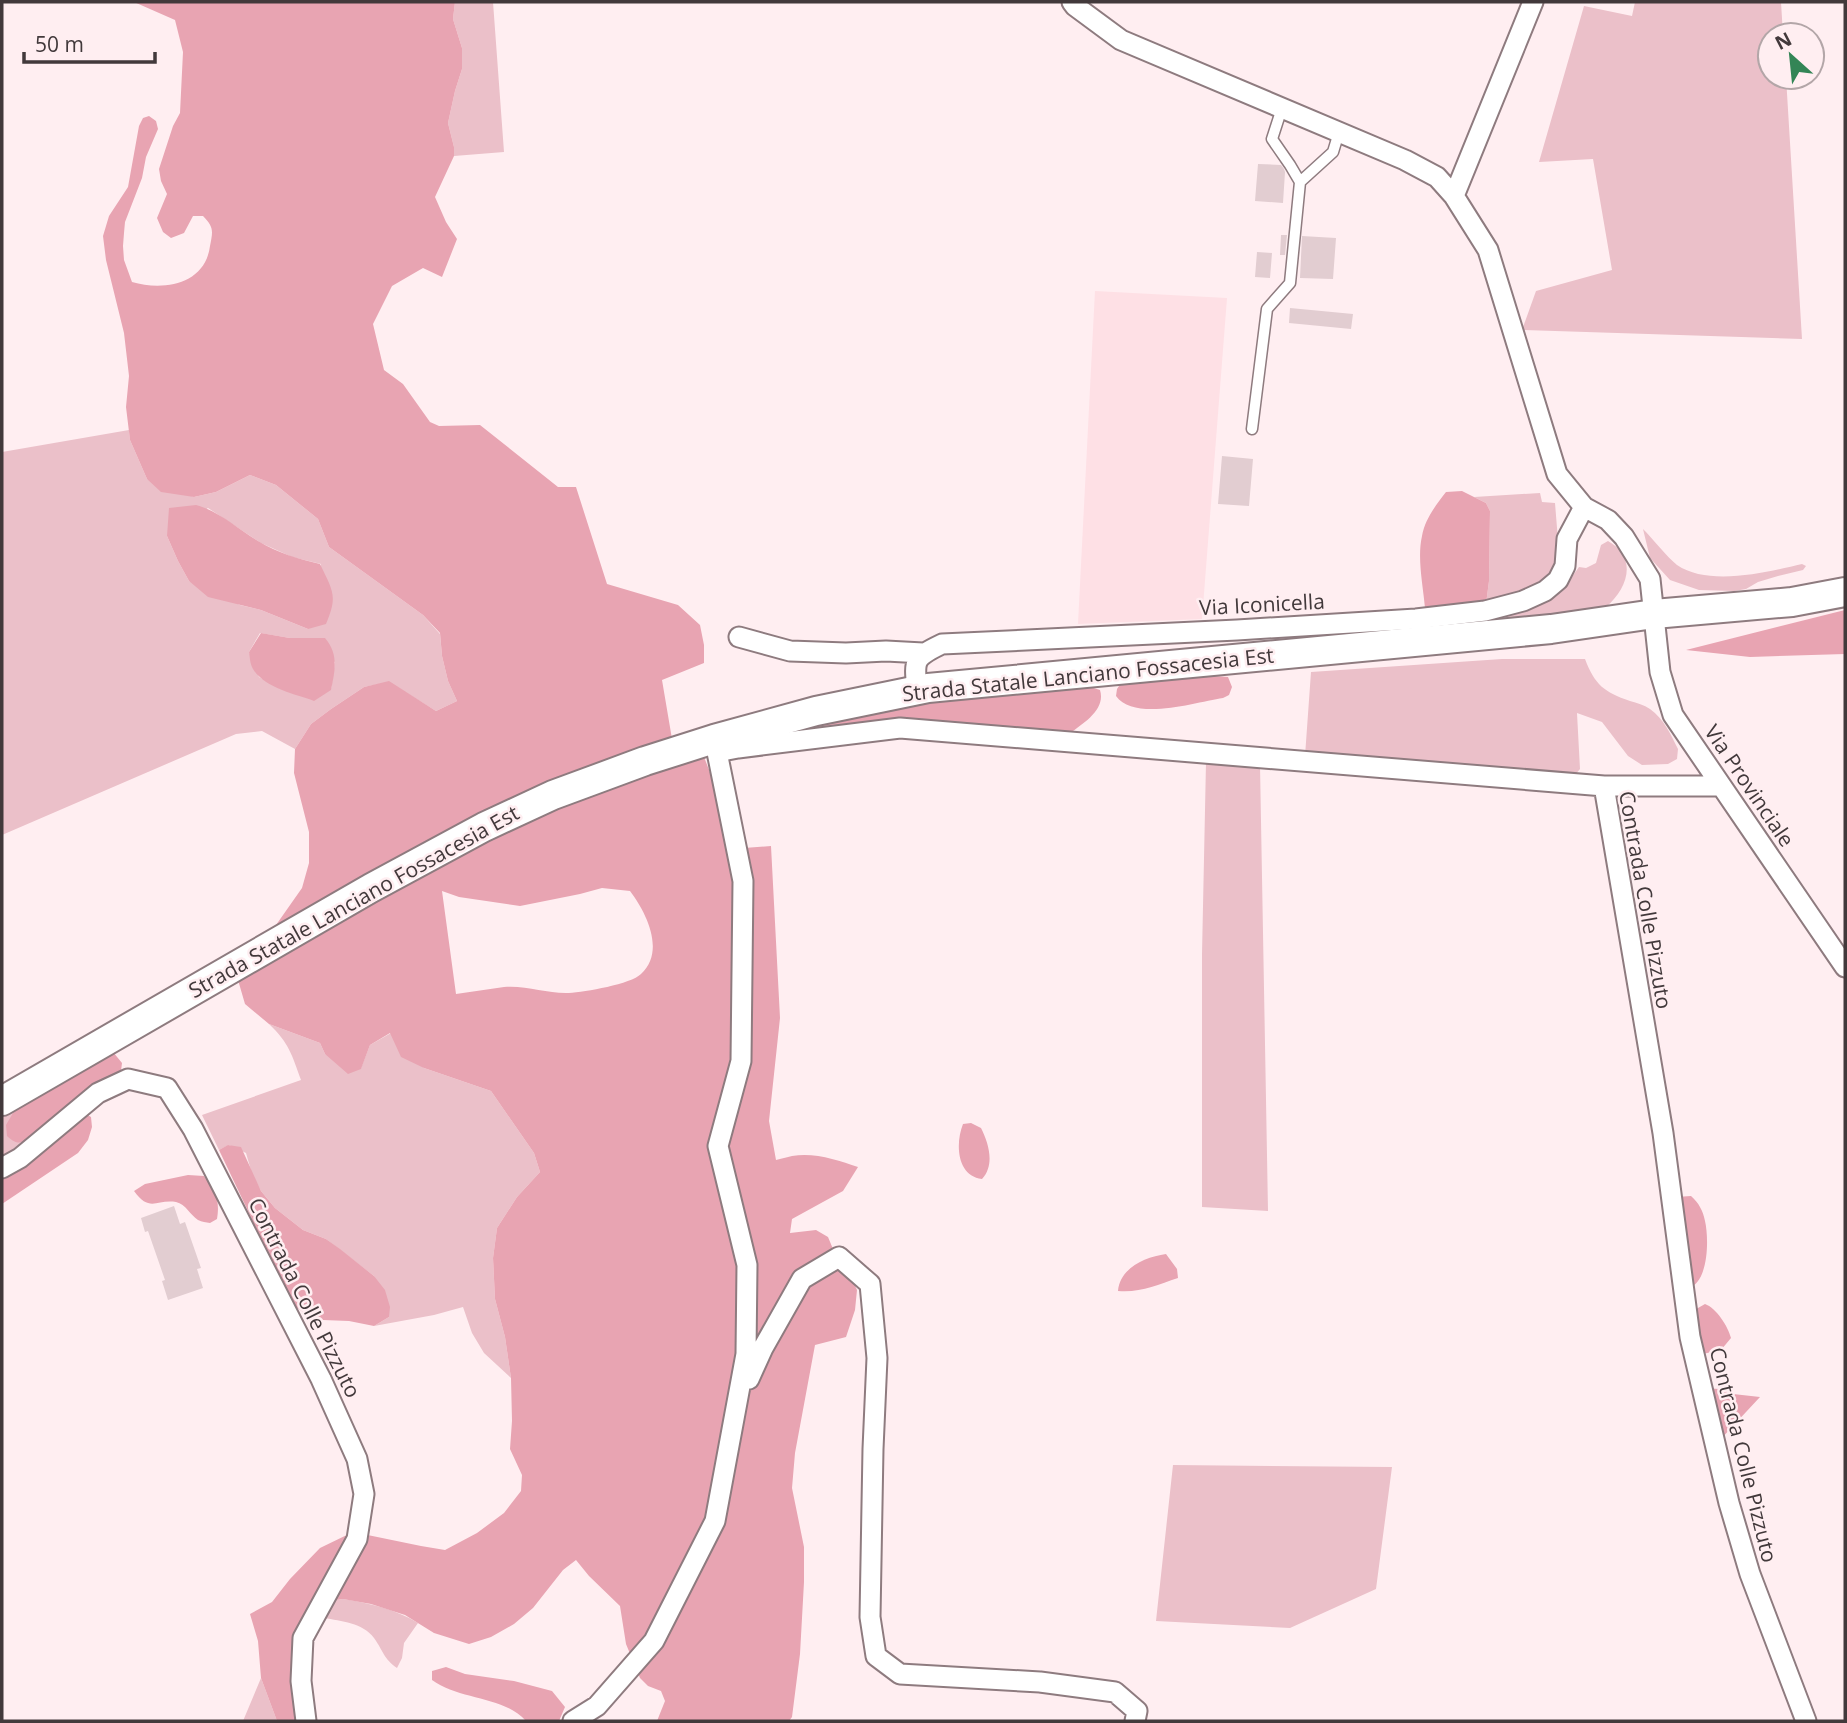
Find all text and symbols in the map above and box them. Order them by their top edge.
scale bar [24,21,156,65]
north arrow [1756,21,1826,91]
text: N [1770,26,1796,56]
text: 50 m [35,30,84,58]
street label: Via Iconicella [1198,587,1326,621]
street label: Strada Statale Lanciano Fossacesia Est [901,641,1275,707]
street label: Via Provinciale [1699,719,1801,852]
street label: Contrada Colle Pizzuto [1613,789,1679,1011]
street label: Strada Statale Lanciano Fossacesia Est [183,798,524,1004]
street label: Contrada Colle Pizzuto [242,1193,367,1402]
street label: Contrada Colle Pizzuto [1704,1344,1784,1565]

